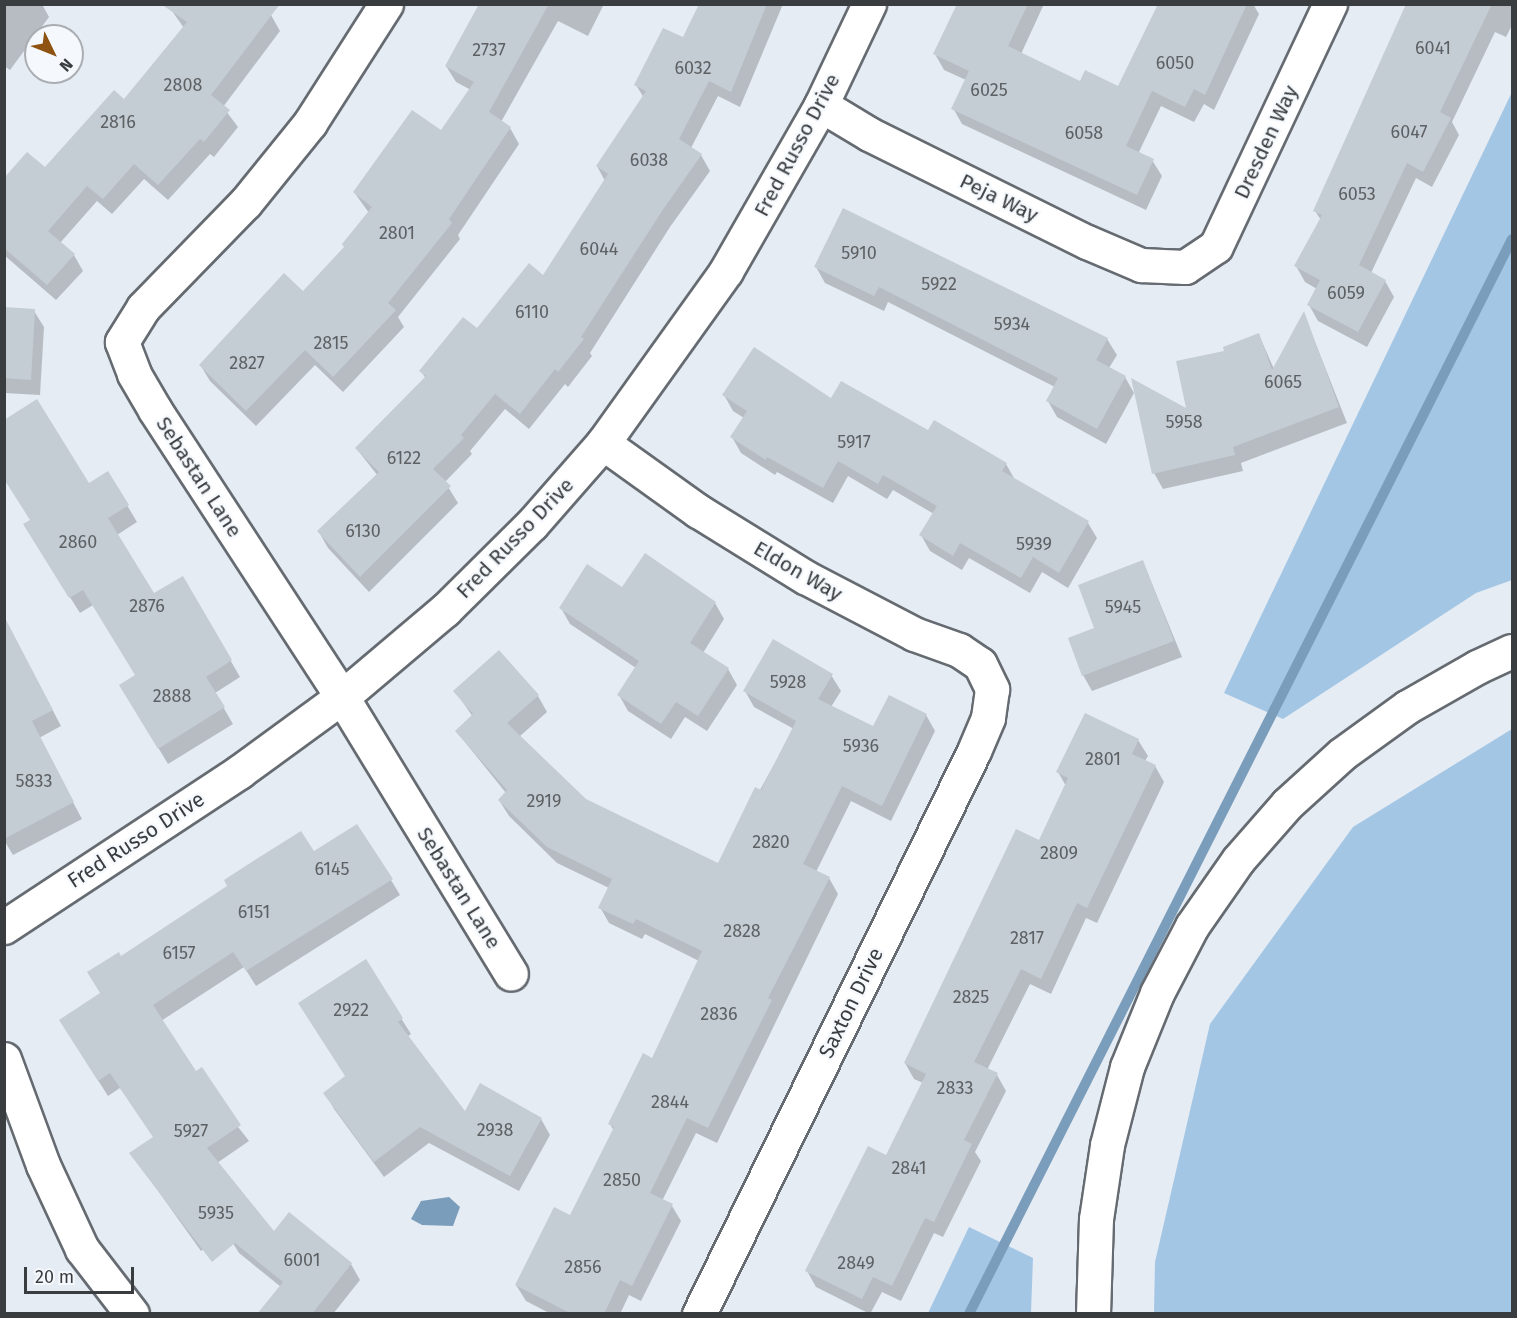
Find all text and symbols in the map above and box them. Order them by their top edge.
north arrow [24,24,84,84]
house number: 6041 [1415,37,1451,59]
house number: 2737 [472,39,506,61]
house number: 6050 [1156,52,1194,74]
text: N [56,55,77,76]
house number: 6032 [674,57,712,79]
street label: Fred Russo Drive [749,69,845,221]
house number: 2808 [164,74,202,96]
house number: 6025 [970,79,1008,101]
street label: Dresden Way [1229,81,1303,203]
house number: 2816 [100,111,136,133]
house number: 6047 [1391,121,1427,143]
house number: 6058 [1065,122,1103,144]
house number: 6038 [630,149,668,171]
street label: Peja Way [956,168,1042,228]
house number: 6053 [1338,183,1376,205]
house number: 2801 [379,222,415,244]
house number: 6044 [580,238,618,260]
house number: 5910 [841,242,877,264]
house number: 5922 [921,273,957,295]
house number: 6059 [1327,282,1365,304]
house number: 6110 [515,301,549,323]
house number: 5934 [994,313,1030,335]
house number: 2815 [313,332,349,354]
house number: 2827 [229,352,265,374]
house number: 6065 [1264,371,1302,393]
house number: 5958 [1165,411,1203,433]
street label: Sebastan Lane [151,412,247,542]
house number: 5917 [837,431,871,453]
house number: 6122 [387,447,421,469]
street label: Fred Russo Drive [451,472,579,604]
house number: 6130 [345,520,381,542]
house number: 2860 [59,531,97,553]
house number: 5939 [1016,533,1052,555]
street label: Eldon Way [749,536,847,606]
house number: 2876 [129,595,165,617]
house number: 5945 [1105,596,1141,618]
house number: 5928 [770,671,806,693]
house number: 2888 [153,685,191,707]
house number: 5936 [843,735,879,757]
house number: 2801 [1085,748,1121,770]
house number: 5833 [16,770,52,792]
street label: Fred Russo Drive [63,786,209,894]
house number: 2919 [526,790,562,812]
street label: Sebastan Lane [412,823,506,953]
house number: 2820 [752,831,790,853]
house number: 2809 [1040,842,1078,864]
house number: 6145 [315,858,349,880]
house number: 6151 [238,901,270,923]
house number: 2828 [723,920,761,942]
house number: 2817 [1010,927,1044,949]
house number: 6157 [162,942,196,964]
street label: Saxton Drive [813,944,889,1062]
house number: 2825 [953,986,989,1008]
house number: 2922 [333,999,369,1021]
house number: 2836 [700,1003,738,1025]
house number: 2833 [937,1077,973,1099]
house number: 2844 [651,1091,689,1113]
house number: 2938 [477,1119,513,1141]
house number: 5927 [174,1120,208,1142]
house number: 2841 [891,1157,927,1179]
house number: 2850 [603,1169,641,1191]
house number: 5935 [198,1202,234,1224]
house number: 6001 [283,1249,321,1271]
house number: 2849 [837,1252,875,1274]
scale bar [27,1255,136,1293]
house number: 2856 [564,1256,602,1278]
text: 20 m [35,1266,74,1288]

